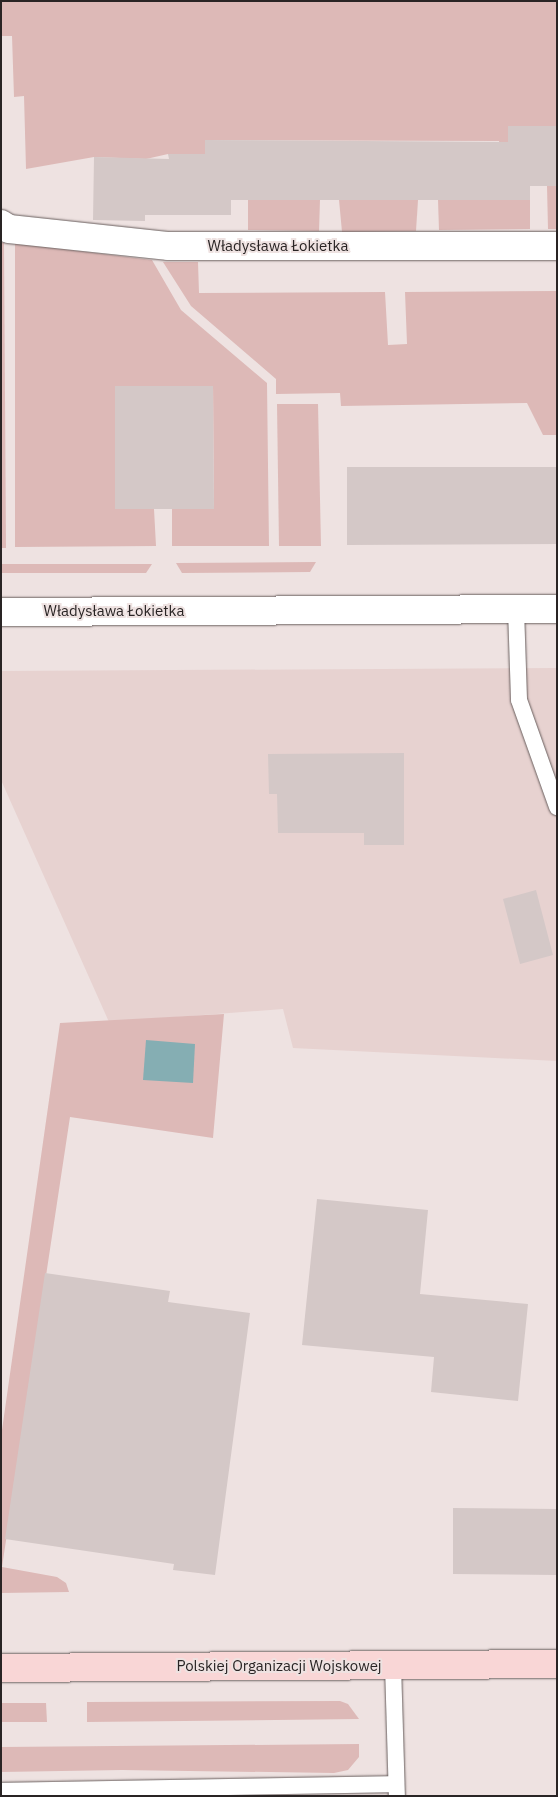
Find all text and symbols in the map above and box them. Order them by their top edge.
street label: Władysława Łokietka [208,237,348,255]
street label: Władysława Łokietka [44,602,184,620]
street label: Polskiej Organizacji Wojskowej [176,1657,382,1675]

